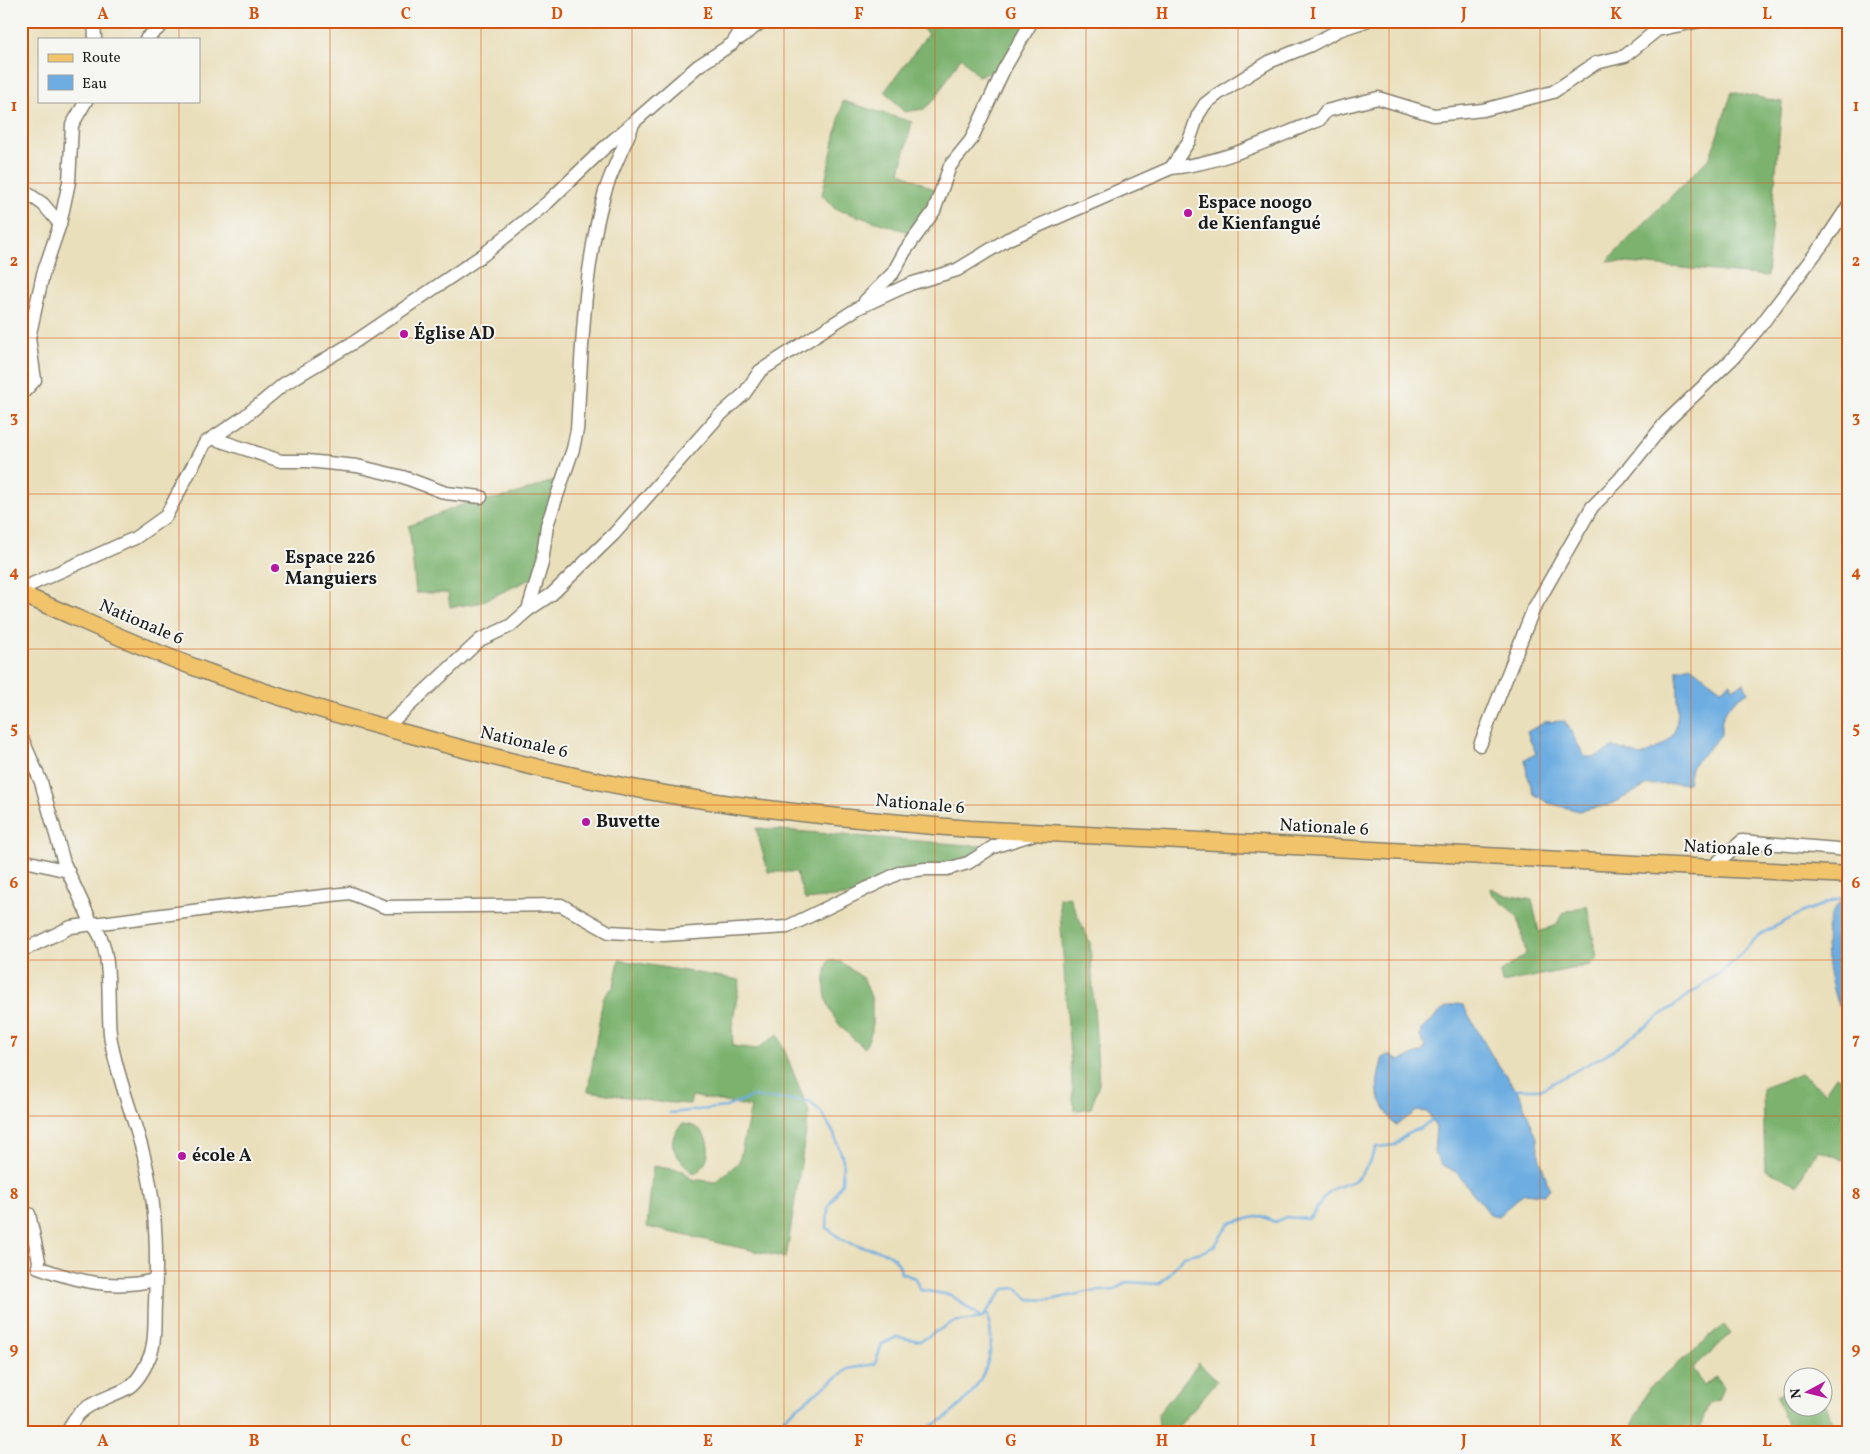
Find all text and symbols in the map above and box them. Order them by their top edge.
text: A [97,4,109,26]
text: B [249,4,260,26]
text: C [401,4,411,26]
text: D [551,4,563,26]
text: E [703,4,713,26]
text: F [854,4,864,26]
text: G [1005,4,1017,26]
text: H [1156,4,1168,26]
text: I [1310,4,1316,26]
text: J [1460,4,1467,26]
text: K [1610,4,1622,26]
text: L [1762,4,1772,26]
legend [38,38,200,102]
text: Route [82,48,121,69]
text: Eau [82,74,107,95]
text: 1 [11,96,17,118]
text: 1 [1853,96,1859,118]
place label: Espace noogo de Kienfangué [1198,191,1321,237]
marker: Espace noogo de Kienfangué [1182,207,1194,219]
text: 2 [10,251,18,273]
text: 2 [1852,251,1860,273]
place label: Église AD [414,322,495,347]
marker: Église AD [398,328,410,340]
text: 3 [10,407,18,429]
text: 3 [1852,407,1860,429]
place label: Espace 226 Manguiers [285,546,377,592]
text: 4 [9,562,19,584]
marker: Espace 226 Manguiers [269,562,281,574]
text: 4 [1851,562,1861,584]
street label: Nationale 6 [95,594,187,652]
text: 5 [10,718,18,740]
text: 5 [1852,718,1860,740]
street label: Nationale 6 [477,721,571,765]
street label: Nationale 6 [874,789,966,821]
place label: Buvette [596,810,660,835]
street label: Nationale 6 [1279,813,1369,843]
marker: Buvette [580,816,592,828]
street label: Nationale 6 [1683,834,1773,864]
text: 6 [10,873,19,895]
text: 6 [1852,873,1861,895]
text: 7 [10,1029,18,1051]
text: 7 [1852,1029,1860,1051]
place label: école A [192,1144,252,1169]
marker: école A [176,1150,188,1162]
text: 8 [10,1184,18,1206]
text: 8 [1852,1184,1860,1206]
text: 9 [10,1339,19,1361]
text: 9 [1852,1339,1861,1361]
north arrow [1782,1366,1832,1416]
text: N [1787,1387,1807,1400]
text: A [97,1431,109,1453]
text: B [249,1431,260,1453]
text: C [401,1431,411,1453]
text: D [551,1431,563,1453]
text: E [703,1431,713,1453]
text: F [854,1431,864,1453]
text: G [1005,1431,1017,1453]
text: H [1156,1431,1168,1453]
text: I [1310,1431,1316,1453]
text: J [1460,1431,1467,1453]
text: K [1610,1431,1622,1453]
text: L [1762,1431,1772,1453]

